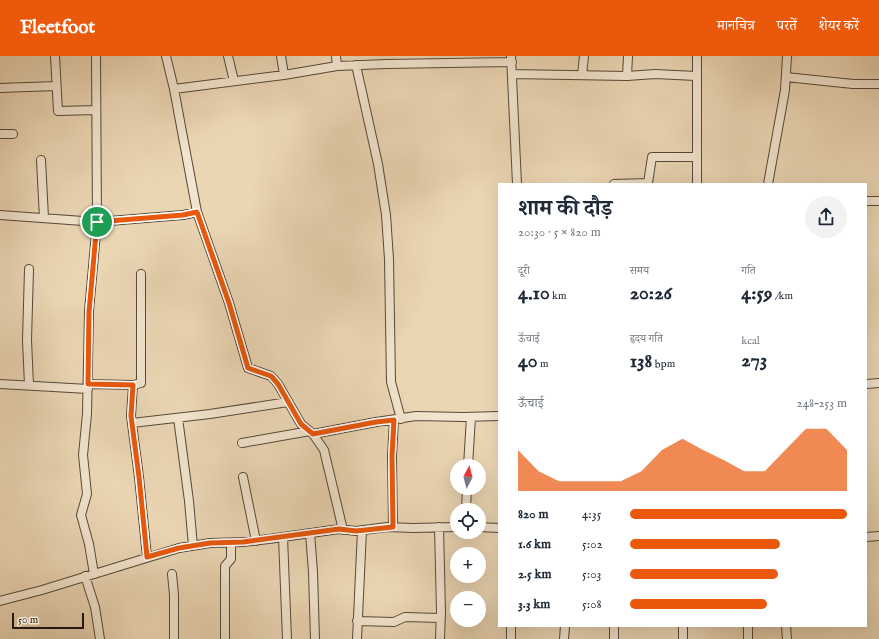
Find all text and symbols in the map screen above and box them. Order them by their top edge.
text: Fleetfoot [20,16,95,40]
text: मानचित्र [717,17,755,35]
text: परतें [777,17,797,35]
text: शेयर करें [819,17,859,35]
text: शाम की दौड़ [518,195,612,223]
button: share [805,196,847,238]
pin [80,205,114,239]
icon: arrive [86,211,108,233]
text: 20:30 · 5 × 820 m [518,224,601,241]
text: दूरी [518,264,530,278]
text: समय [630,264,649,278]
text: गति [741,264,756,278]
text: 4.10 [518,281,550,306]
text: 20:26 [630,281,672,306]
text: 4:59 [741,281,772,306]
text: km [550,289,567,303]
text: /km [772,289,793,303]
text: ऊँचाई [518,332,540,346]
text: हृदय गति [630,332,663,346]
text: kcal [741,334,760,348]
text: 273 [741,348,767,373]
text: 40 [518,349,538,374]
text: 138 [630,349,652,374]
text: m [538,357,549,371]
text: bpm [652,357,675,371]
text: ऊँचाई [518,395,544,412]
text: 248–253 m [797,395,847,412]
north arrow [450,459,486,495]
map controls [450,459,486,627]
button: locate [450,503,486,539]
text: 820 m [518,506,548,523]
text: 4:35 [582,506,601,523]
text: 1.6 km [518,536,551,553]
text: 5:02 [582,536,603,553]
button: + [450,547,486,583]
text: 2.5 km [518,566,551,583]
text: 5:03 [582,566,601,583]
button: − [450,591,486,627]
text: 3.3 km [518,596,550,613]
text: 5:08 [582,596,602,613]
scale bar [12,611,84,630]
text: 50 m [18,613,38,627]

